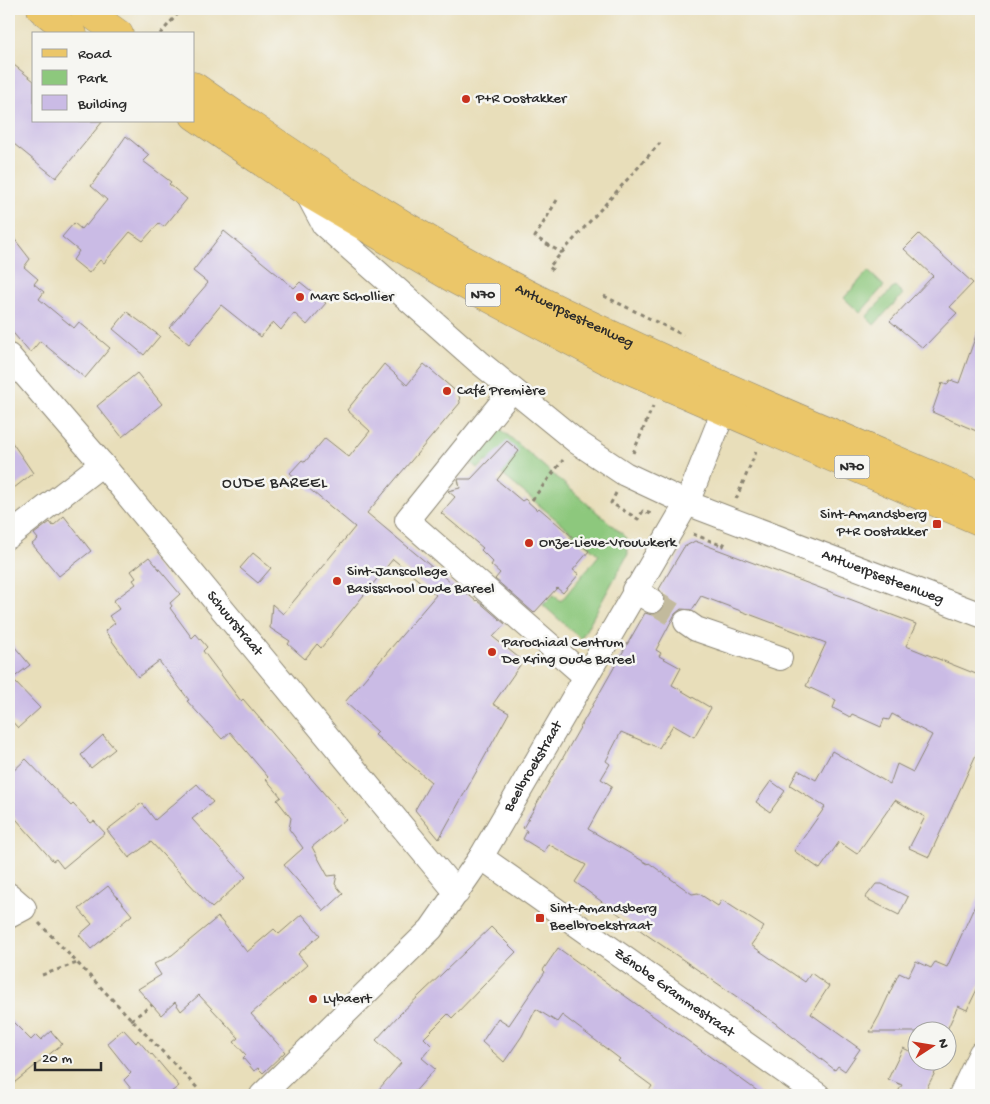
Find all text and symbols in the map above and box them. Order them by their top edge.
legend [32,32,195,122]
text: Road [78,46,112,64]
text: Park [77,70,108,88]
place label: P+R Oostakker [475,90,568,108]
marker: P+R Oostakker [460,93,472,105]
text: Building [77,96,127,114]
street label: Antwerpsesteenweg [512,280,636,353]
road number: N70 [466,284,500,306]
place label: Marc Schollier [310,288,395,306]
marker: Marc Schollier [294,291,306,303]
place label: Café Première [457,382,546,400]
marker: Café Première [441,385,453,397]
road number: N70 [834,456,870,478]
district label: OUDE BAREEL [222,475,328,494]
place label: Sint-Amandsberg P+R Oostakker [820,506,929,541]
marker: Sint-Amandsberg P+R Oostakker [931,518,943,530]
place label: Onze-Lieve-Vrouwkerk [539,534,678,552]
marker: Onze-Lieve-Vrouwkerk [523,537,535,549]
street label: Antwerpsesteenweg [819,546,946,609]
place label: Sint-Janscollege Basisschool Oude Bareel [346,563,495,598]
marker: Sint-Janscollege Basisschool Oude Bareel [331,575,343,587]
street label: Schuurstraat [202,588,268,662]
place label: Parochiaal Centrum De Kring Oude Bareel [501,634,635,669]
marker: Parochiaal Centrum De Kring Oude Bareel [486,646,498,658]
street label: Beelbroekstraat [500,717,568,816]
place label: Sint-Amandsberg Beelbroekstraat [549,900,657,935]
marker: Sint-Amandsberg Beelbroekstraat [534,912,546,924]
street label: Zénobe Grammestraat [610,944,739,1043]
place label: Lybaert [323,990,373,1008]
marker: Lybaert [307,993,319,1005]
north arrow [908,1022,958,1072]
text: N [933,1038,952,1050]
scale bar [35,1039,101,1071]
text: 20 m [42,1050,72,1068]

